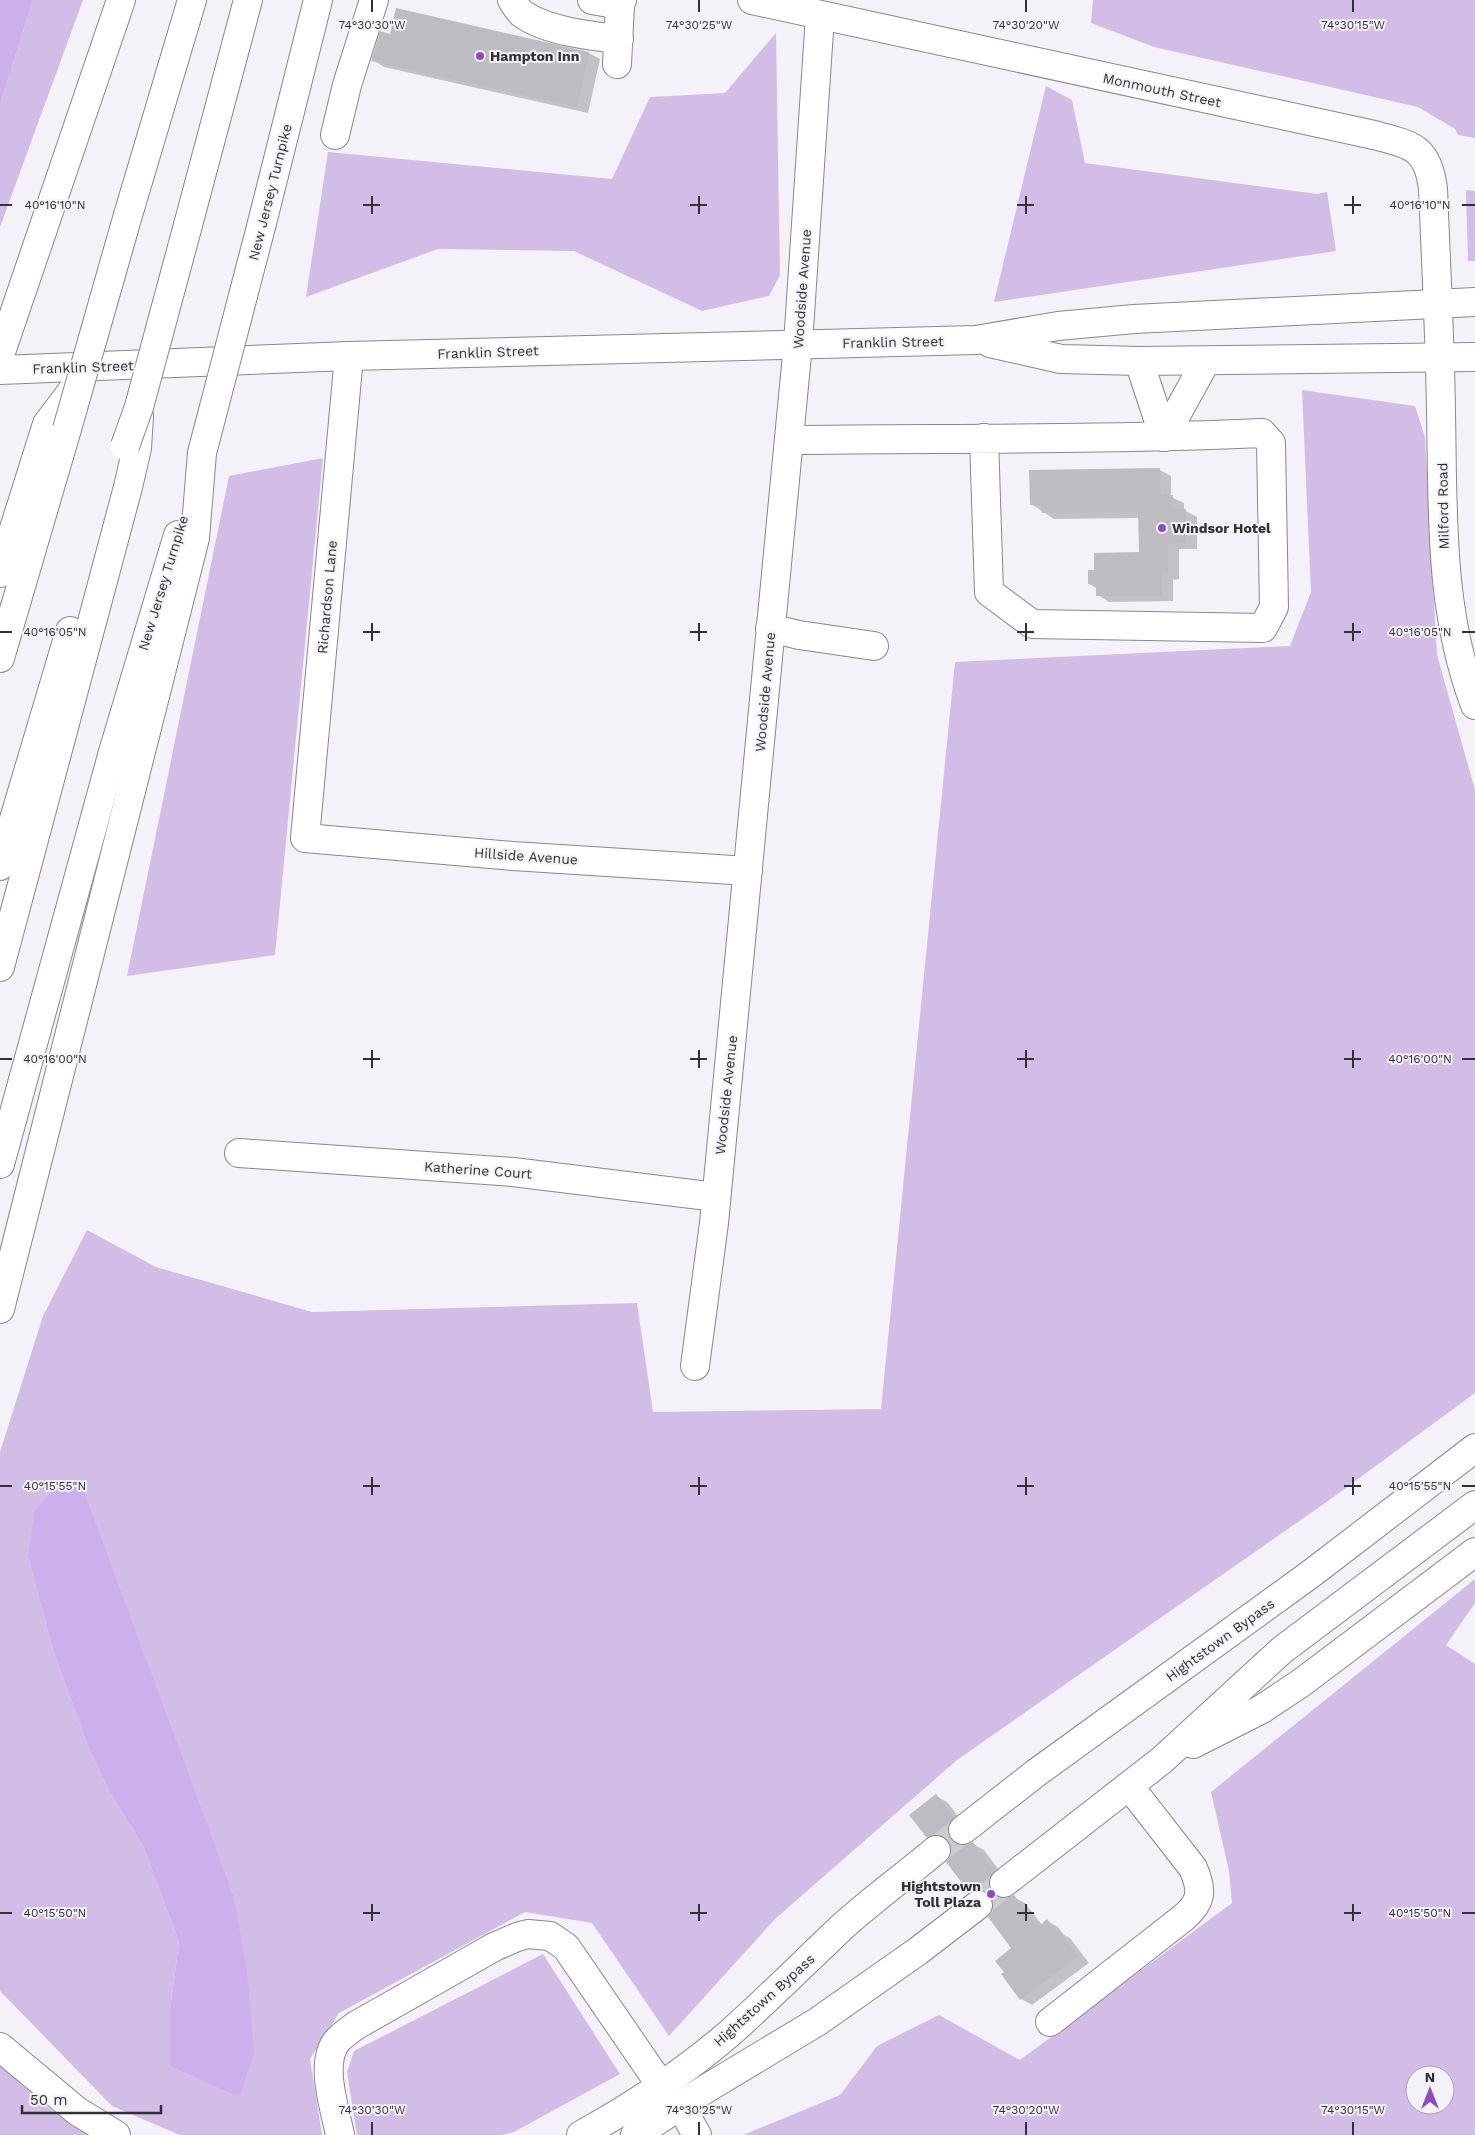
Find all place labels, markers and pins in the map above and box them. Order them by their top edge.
place label: Hampton Inn [490,48,579,64]
marker: Hampton Inn [474,50,486,62]
place label: Windsor Hotel [1172,520,1271,536]
marker: Windsor Hotel [1156,522,1168,534]
place label: Hightstown Toll Plaza [901,1878,982,1910]
marker: Hightstown Toll Plaza [985,1888,997,1900]

